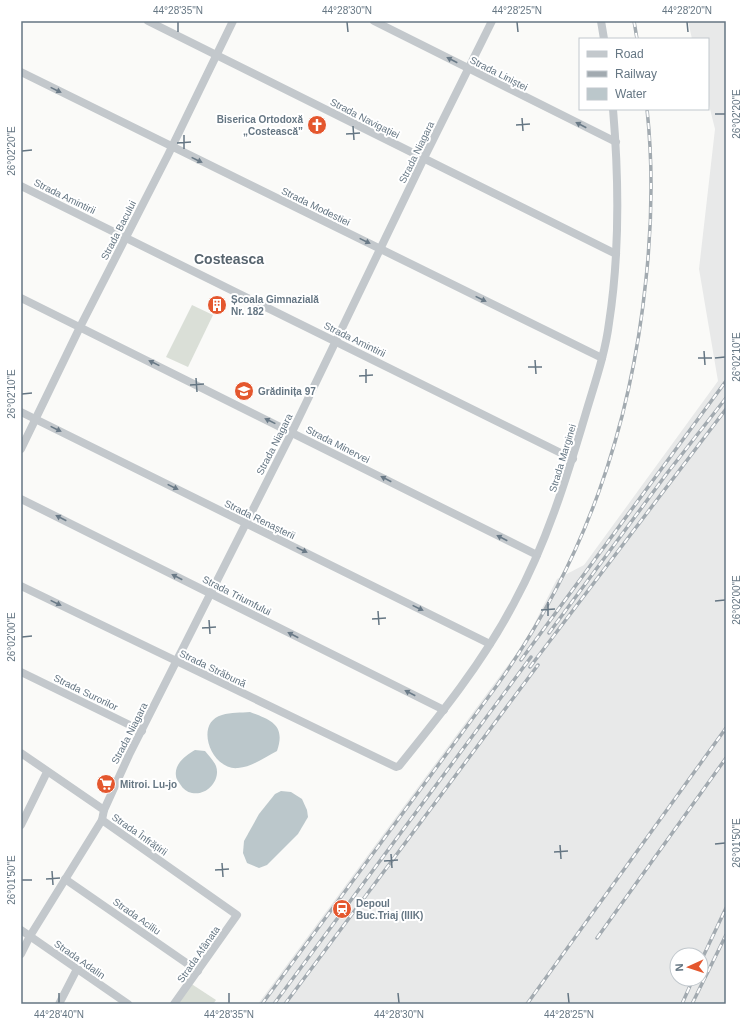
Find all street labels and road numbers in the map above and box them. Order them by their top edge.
street label: Strada Liniștei [468,54,530,93]
street label: Strada Navigației [328,96,401,141]
street label: Strada Niagara [397,119,436,185]
street label: Strada Amintirii [32,177,97,216]
street label: Strada Modestiei [280,185,352,228]
street label: Strada Bacului [99,199,138,262]
street label: Strada Amintirii [322,320,387,359]
street label: Strada Niagara [254,411,295,477]
street label: Strada Marginei [547,423,578,494]
street label: Strada Minervei [304,424,371,465]
street label: Strada Renașterii [223,498,297,541]
street label: Strada Triumfului [201,573,273,618]
street label: Strada Străbună [178,648,248,690]
street label: Strada Surorilor [52,672,120,713]
street label: Strada Niagara [109,700,150,766]
street label: Strada Înfrățirii [110,810,170,858]
street label: Strada Aciliu [111,896,163,937]
street label: Strada Afânata [175,924,222,985]
street label: Strada Adalin [52,938,107,981]

